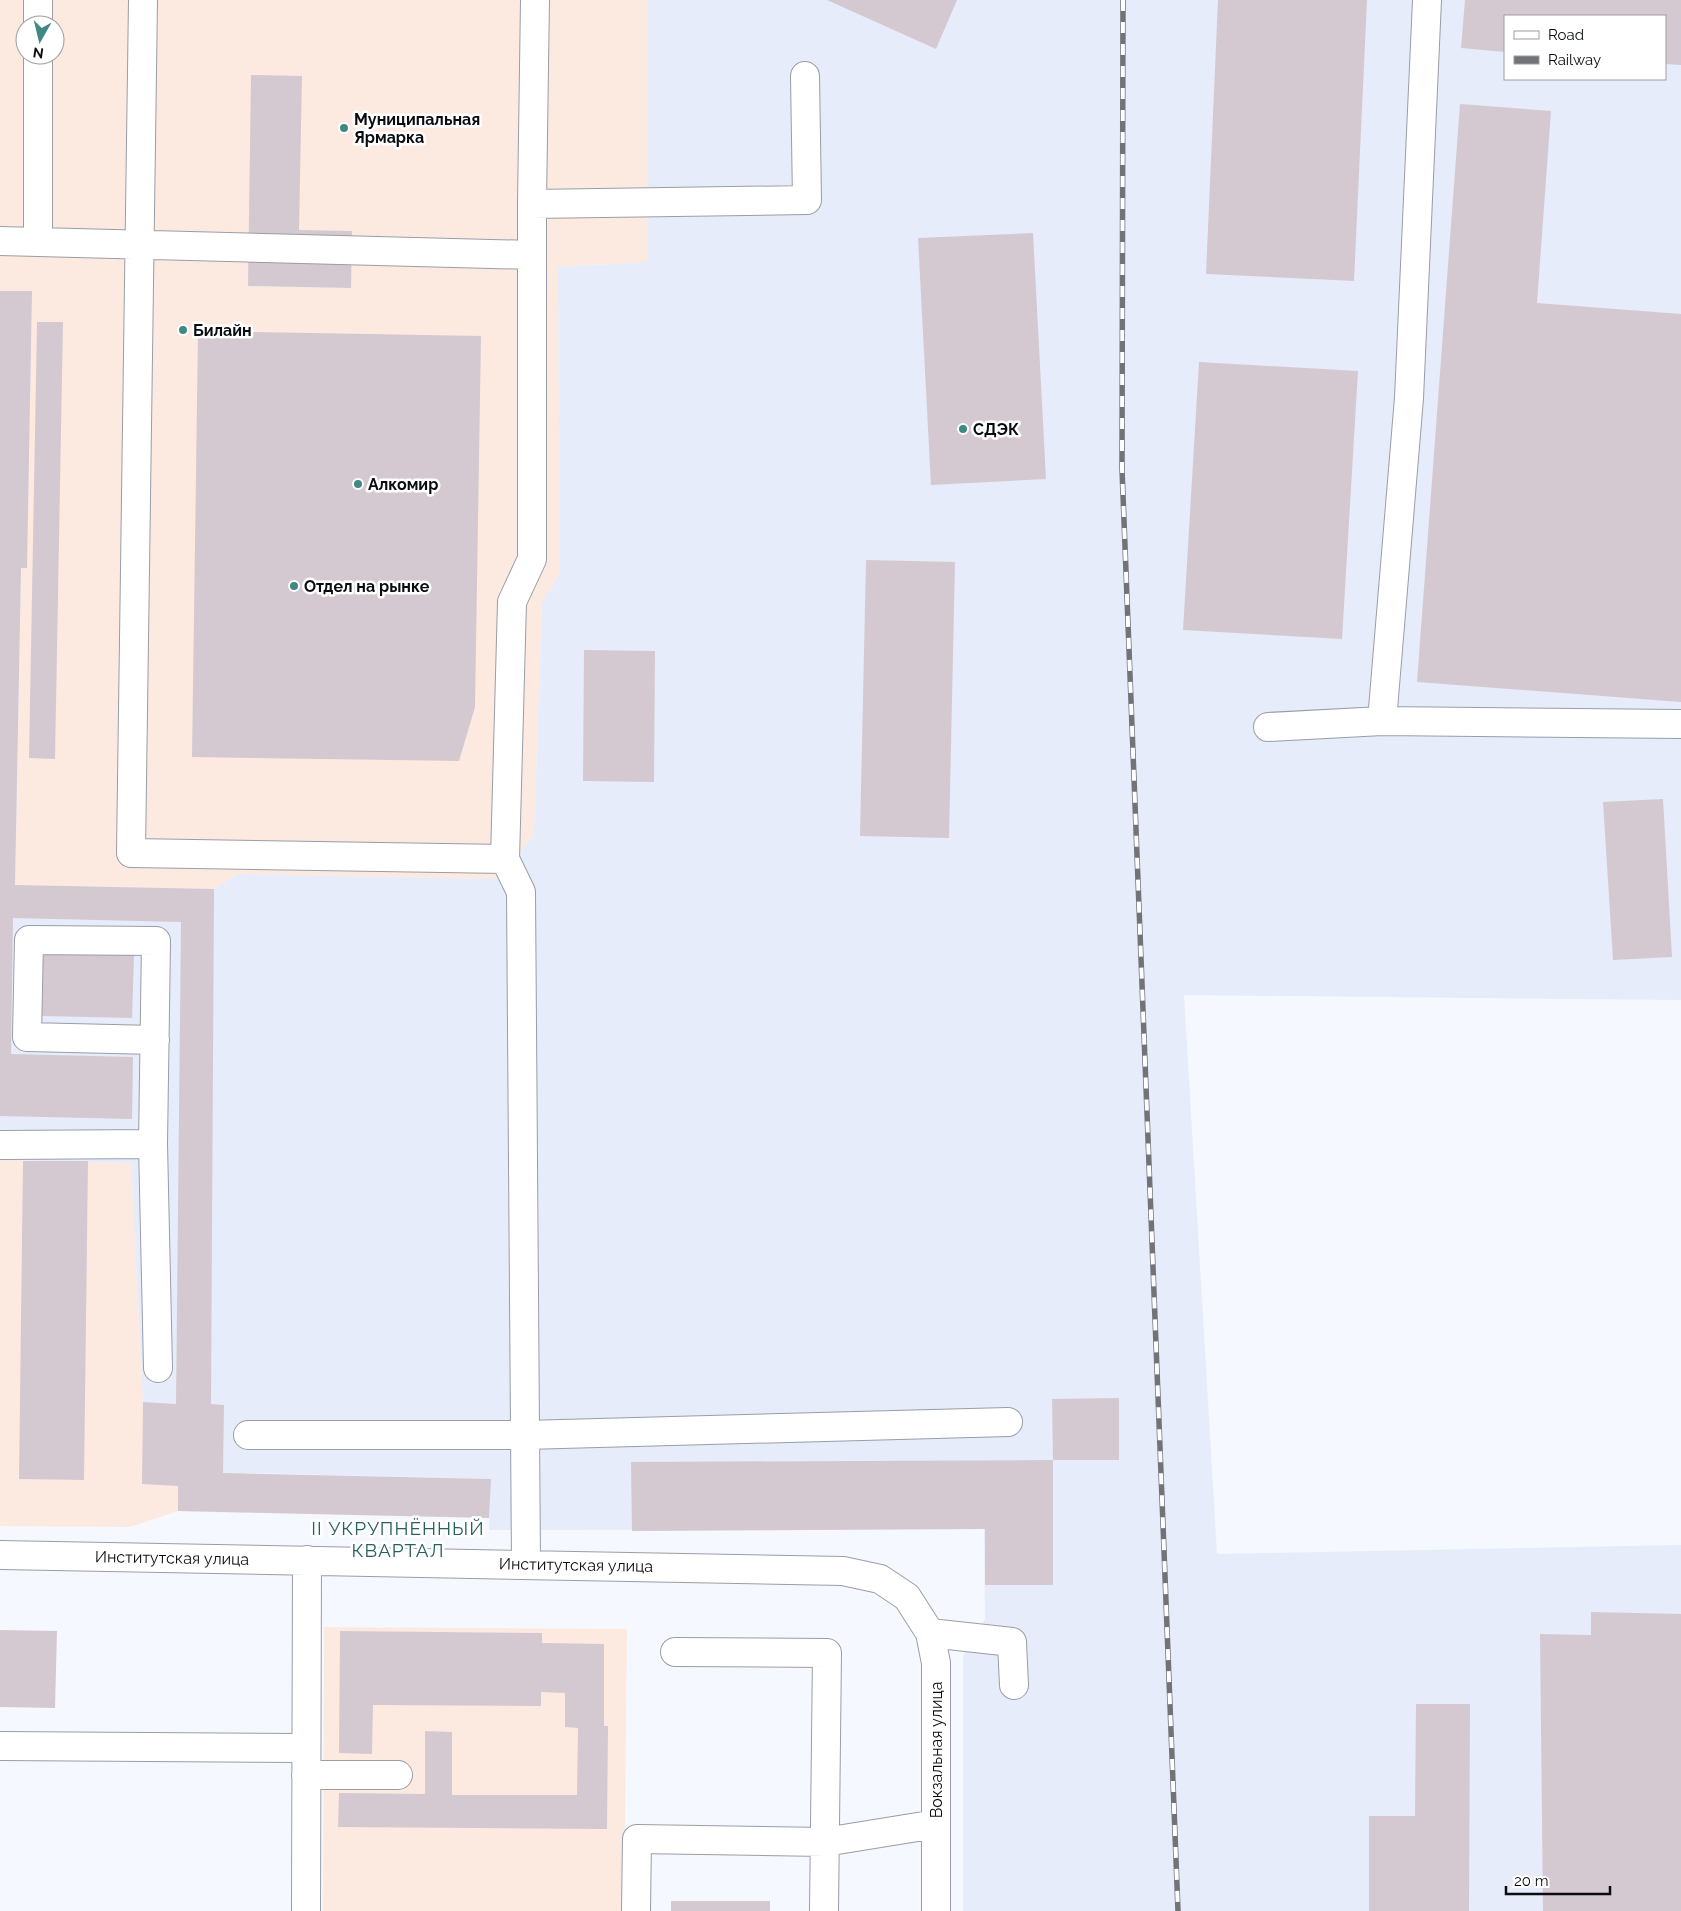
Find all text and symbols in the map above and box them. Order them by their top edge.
north arrow [15,15,65,65]
legend [1504,15,1666,80]
text: Road [1548,26,1584,44]
text: N [32,44,45,62]
text: Railway [1548,51,1601,69]
place label: Муниципальная Ярмарка [354,110,480,147]
marker: Муниципальная Ярмарка [338,122,350,134]
place label: Билайн [193,321,252,340]
marker: Билайн [177,324,189,336]
place label: СДЭК [973,420,1019,439]
marker: СДЭК [957,423,969,435]
place label: Алкомир [368,475,438,494]
marker: Алкомир [352,478,364,490]
place label: Отдел на рынке [304,577,430,596]
marker: Отдел на рынке [288,580,300,592]
district label: II УКРУПНЁННЫЙ КВАРТАЛ [311,1517,485,1561]
street label: Институтская улица [95,1547,249,1569]
street label: Институтская улица [499,1554,653,1576]
street label: Вокзальная улица [927,1682,946,1818]
scale bar [1506,1864,1610,1896]
text: 20 m [1514,1872,1549,1890]

